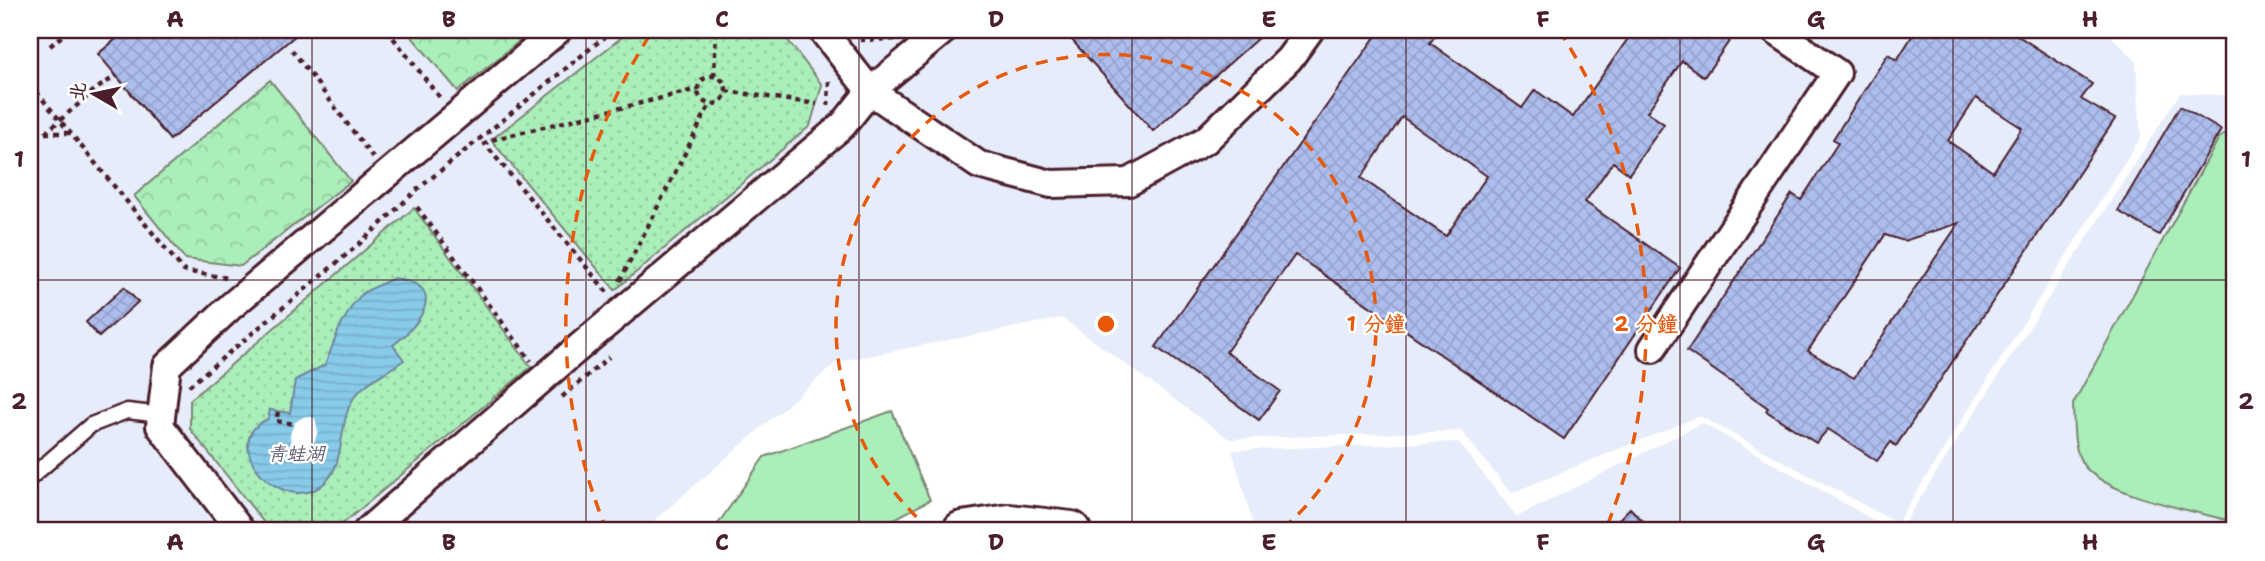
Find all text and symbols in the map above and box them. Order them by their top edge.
text: A [166,4,184,34]
text: B [442,4,456,34]
text: C [715,4,729,34]
text: D [988,4,1004,34]
text: E [1261,4,1277,34]
text: F [1536,4,1550,34]
text: G [1807,4,1826,34]
text: H [2082,4,2098,34]
north arrow [60,60,130,130]
text: 北 [64,80,92,103]
text: 1 [14,144,24,174]
text: 1 [2241,144,2251,174]
text: 1 分鐘 [1347,310,1405,338]
text: 2 分鐘 [1614,310,1678,338]
centre of rings [1094,312,1118,336]
text: 2 [11,386,27,416]
text: 2 [2238,386,2254,416]
water label: 青蛙湖 [267,441,326,466]
text: A [166,527,184,557]
text: B [442,527,456,557]
text: C [715,527,729,557]
text: D [988,527,1004,557]
text: E [1261,527,1277,557]
text: F [1536,527,1550,557]
text: G [1807,527,1826,557]
text: H [2082,527,2098,557]

